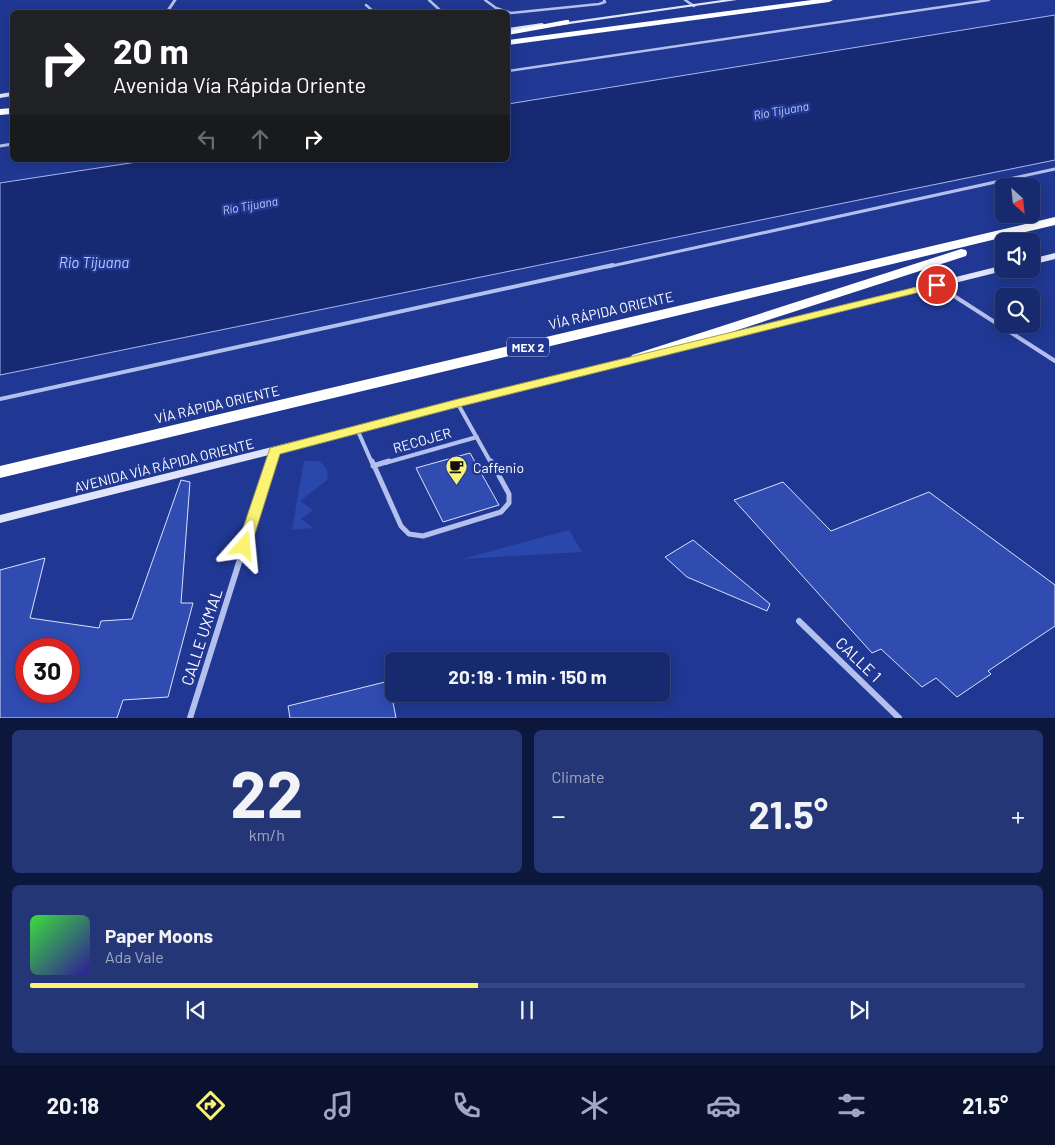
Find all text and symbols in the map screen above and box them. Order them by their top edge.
text: 20 m [113,29,189,71]
icon: right [30,30,95,95]
text: Avenida Vía Rápida Oriente [113,71,366,97]
water label: Río Tijuana [752,98,810,122]
icon: left [193,125,221,153]
icon: ahead [246,125,274,153]
icon: right [299,125,327,153]
north arrow [995,178,1040,222]
map controls [995,178,1040,333]
water label: Río Tijuana [221,193,279,217]
button: sound [995,233,1040,278]
water label: Rio Tijuana [59,253,129,271]
pin [916,264,958,306]
icon: arrive [923,271,951,299]
street label: VÍA RÁPIDA ORIENTE [547,287,675,333]
button: search [995,288,1040,333]
road number: MEX 2 [507,338,549,357]
street label: VÍA RÁPIDA ORIENTE [153,381,281,427]
street label: RECOJER [391,424,453,456]
street label: AVENIDA VÍA RÁPIDA ORIENTE [72,434,256,496]
cafe icon: Caffenio [445,455,469,486]
place label: Caffenio [473,459,524,476]
position arrow [217,519,269,571]
street label: CALLE UXMAL [176,586,226,688]
street label: CALLE 1 [832,633,886,685]
speed limit sign: 30 [15,638,80,703]
text: 20:19 · 1 min · 150 m [448,665,607,688]
text: 22 [230,753,303,831]
text: Climate [552,767,604,786]
text: 21.5° [748,791,828,837]
text: − [552,798,566,832]
text: + [1011,798,1025,832]
text: km/h [249,825,285,844]
text: Paper Moons [105,924,213,947]
text: Ada Vale [105,947,164,966]
icon: previous [182,996,210,1024]
icon: pause [513,996,541,1024]
icon: next [845,996,873,1024]
icon: directions [193,1088,228,1123]
icon: music [321,1088,356,1123]
icon: phone [449,1088,484,1123]
icon: climate [577,1088,612,1123]
icon: car [706,1088,741,1123]
icon: filters [834,1088,869,1123]
text: 20:18 [47,1092,99,1118]
text: 21.5° [962,1092,1008,1118]

